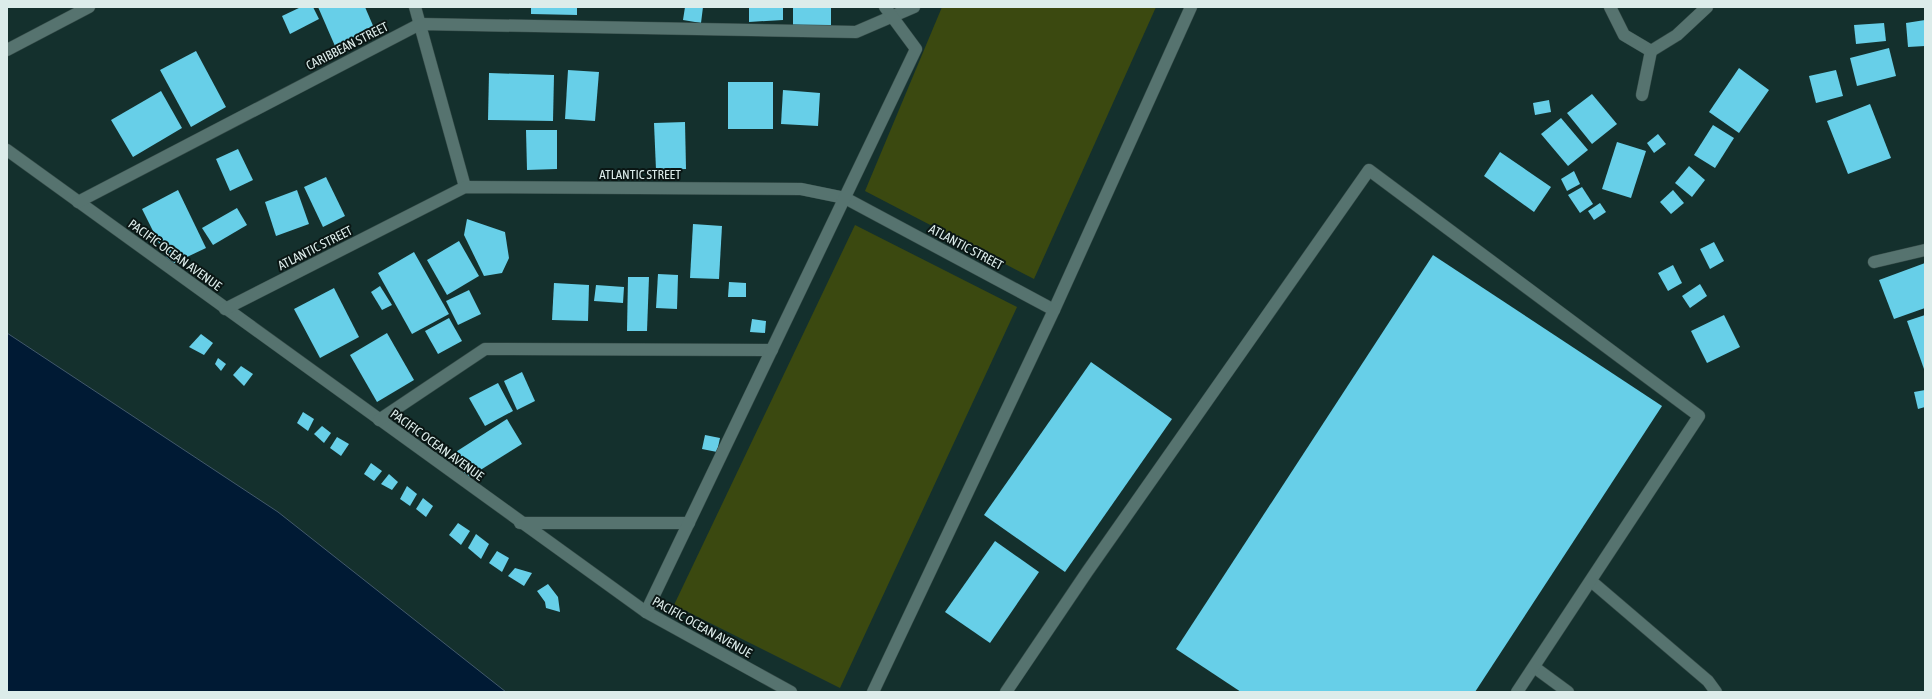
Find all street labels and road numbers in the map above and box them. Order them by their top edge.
street label: CARIBBEAN STREET [303,19,391,73]
street label: ATLANTIC STREET [599,167,681,182]
street label: PACIFIC OCEAN AVENUE [126,216,225,294]
street label: ATLANTIC STREET [926,221,1006,273]
street label: ATLANTIC STREET [275,223,355,273]
street label: PACIFIC OCEAN AVENUE [388,406,487,484]
street label: PACIFIC OCEAN AVENUE [650,593,755,661]

